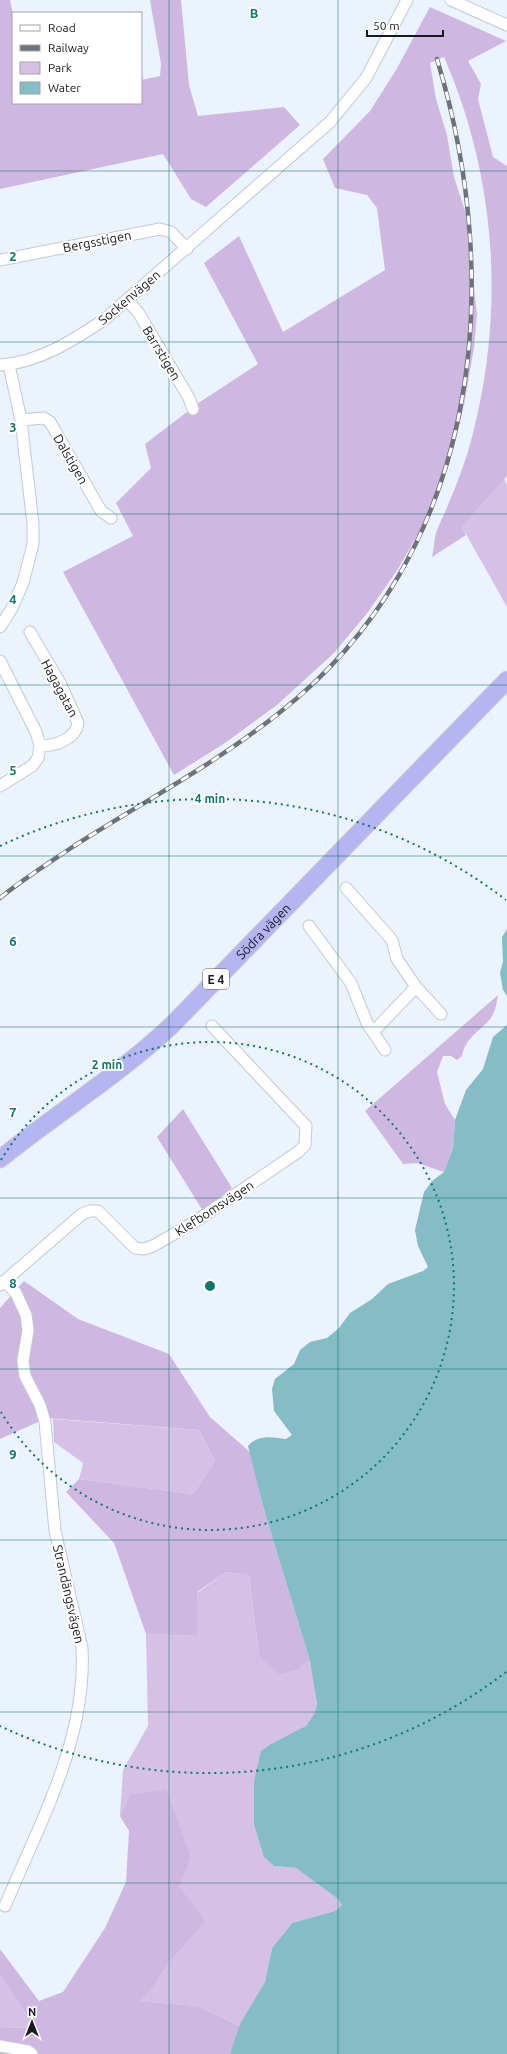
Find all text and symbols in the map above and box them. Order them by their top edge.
text: B [250,6,259,20]
legend [12,12,142,104]
scale bar [367,12,443,38]
text: 50 m [373,19,400,32]
text: Road [48,21,76,34]
text: Railway [48,41,89,54]
text: Park [48,61,72,74]
text: Water [48,81,81,94]
street label: Bergsstigen [62,228,132,254]
text: 2 [9,249,17,263]
street label: Sockenvägen [95,267,163,327]
street label: Barrstigen [140,323,184,383]
text: 3 [9,420,17,434]
street label: Dalstigen [51,432,91,486]
text: 4 [9,592,17,606]
street label: Hagagatan [39,657,81,719]
text: 5 [9,763,17,777]
text: 4 min [195,792,225,805]
street label: Södra vägen [233,901,293,962]
text: 6 [9,934,17,948]
road number: E 4 [203,969,229,989]
text: 2 min [92,1058,122,1071]
text: 7 [9,1105,17,1119]
street label: Klefbomsvägen [172,1177,256,1239]
text: 8 [9,1276,17,1290]
centre of rings [203,1279,217,1293]
text: 9 [9,1447,17,1461]
street label: Strandängsvägen [51,1543,87,1645]
north arrow [12,2002,52,2042]
text: N [28,2006,36,2018]

